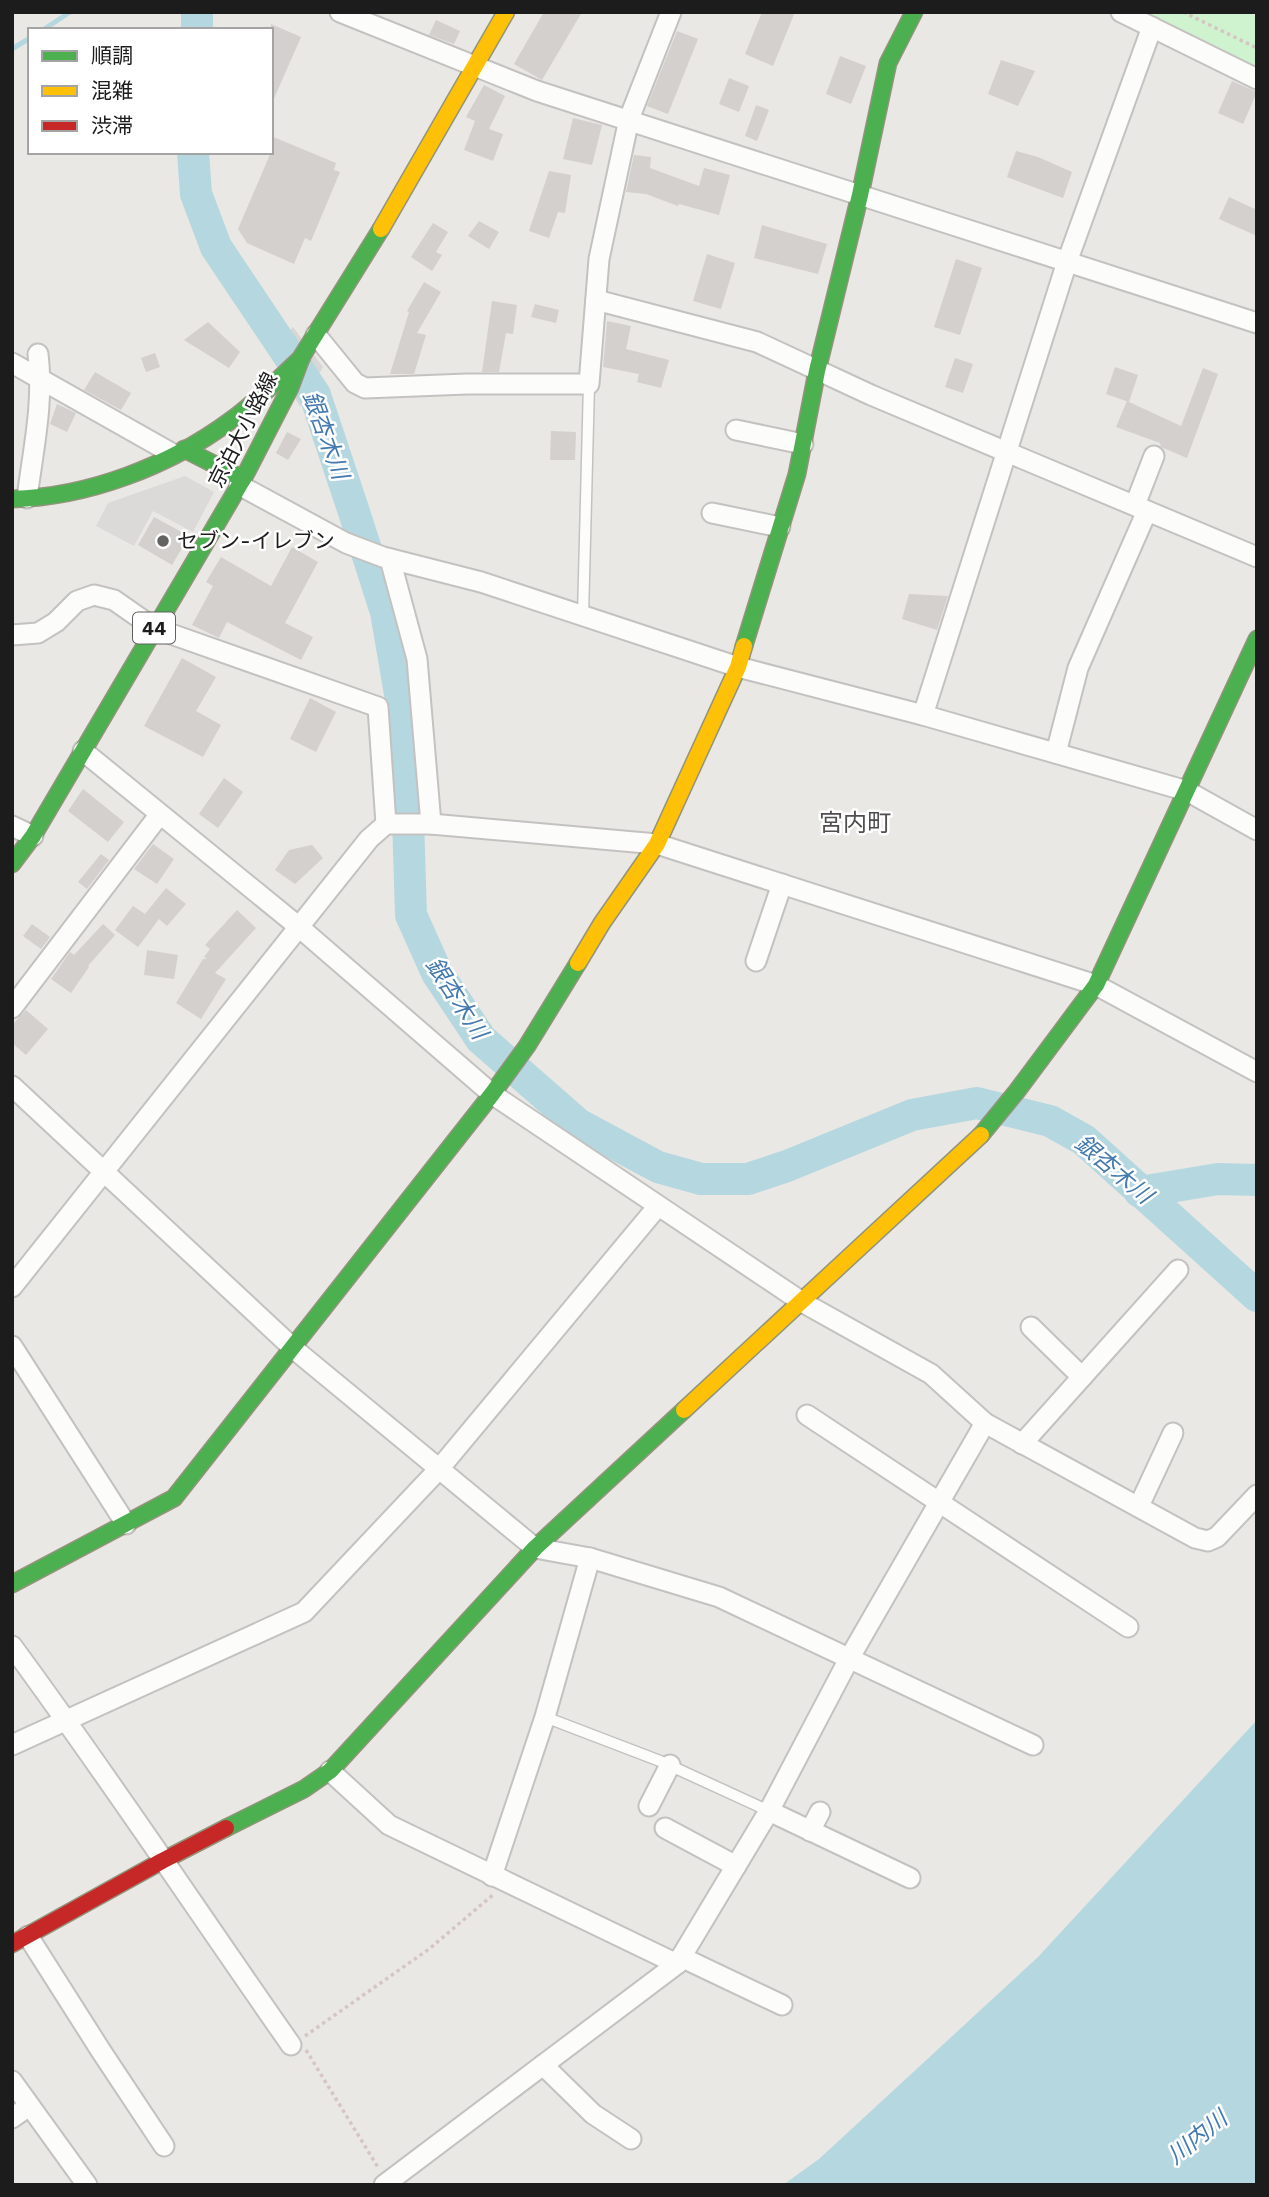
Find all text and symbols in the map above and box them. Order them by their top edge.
legend [28,28,273,154]
text: 順調 [91,43,133,68]
text: 混雑 [91,78,133,103]
text: 渋滞 [91,113,133,138]
street label: 京泊大小路線 [203,368,282,492]
water label: 銀杏木川 [297,387,355,486]
place label: セブン-イレブン [177,528,335,553]
marker: セブン-イレブン [155,533,171,549]
road number: 44 [133,612,175,643]
district label: 宮内町 [819,809,891,837]
water label: 銀杏木川 [420,952,495,1047]
water label: 銀杏木川 [1070,1129,1160,1211]
water label: 川内川 [1162,2103,1235,2170]

